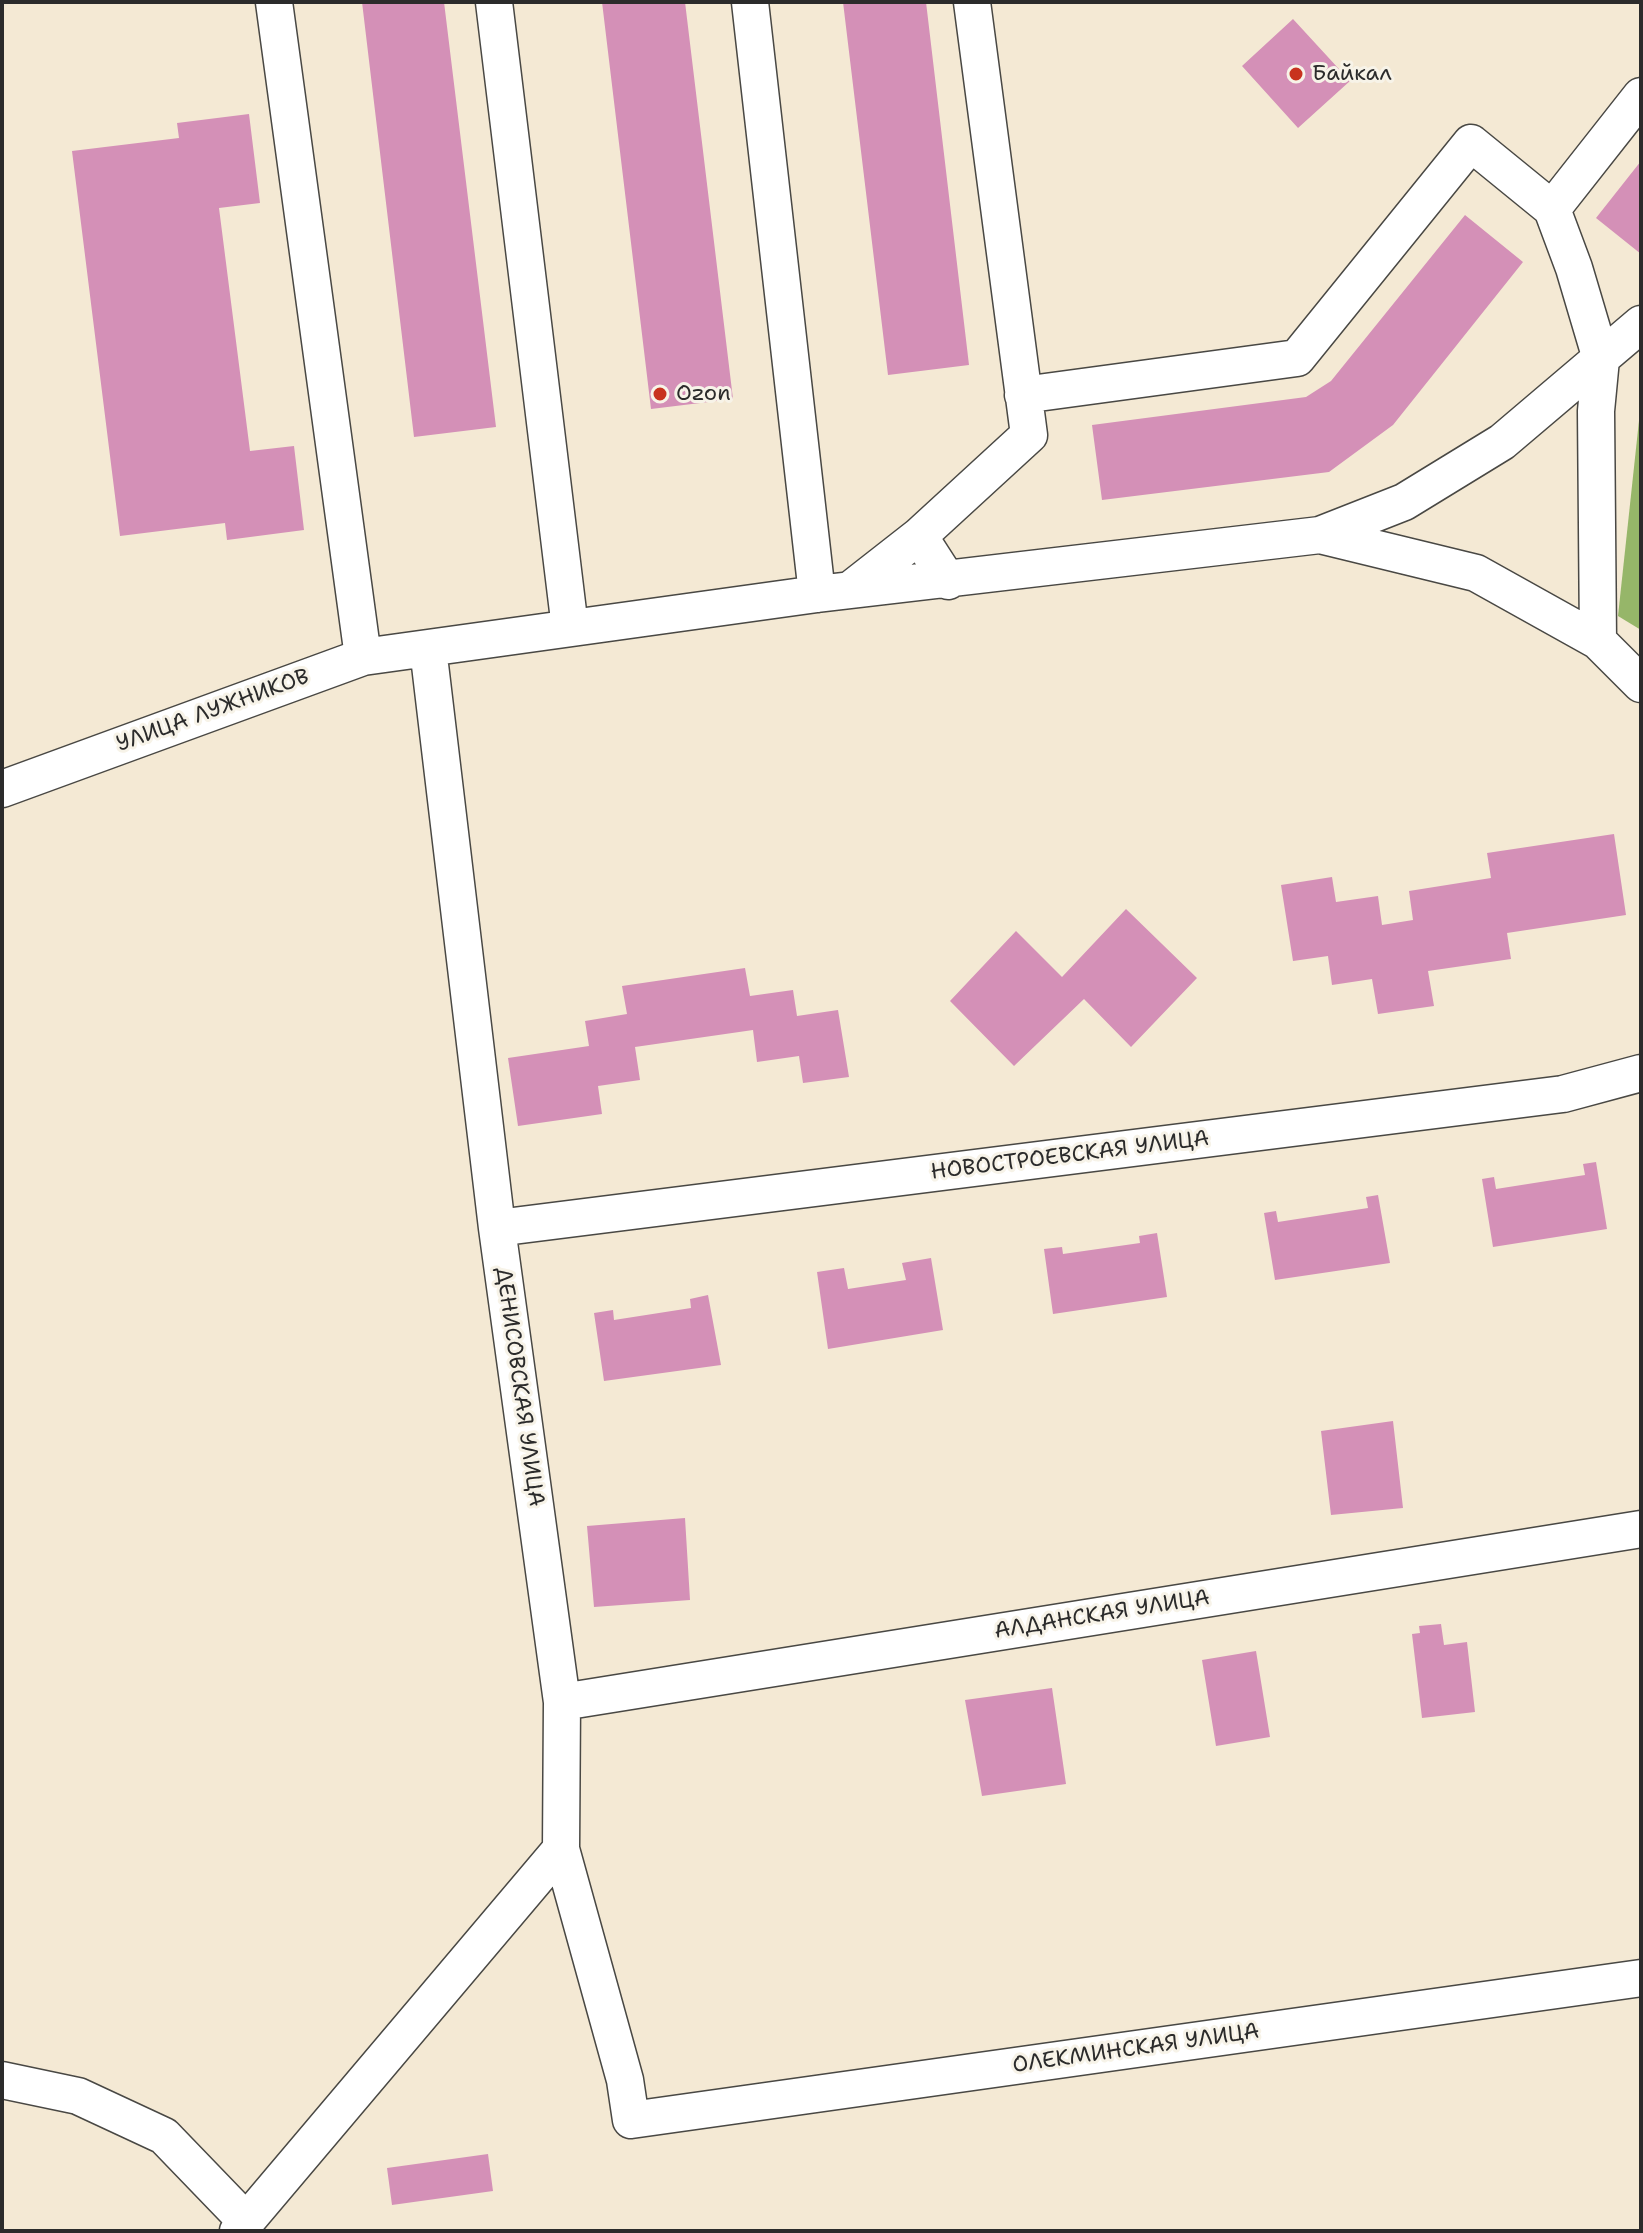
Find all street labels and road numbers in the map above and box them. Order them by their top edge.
street label: УЛИЦА ЛУЖНИКОВ [113,664,313,758]
street label: НОВОСТРОЕВСКАЯ УЛИЦА [929,1126,1211,1186]
street label: ДЕНИСОВСКАЯ УЛИЦА [489,1266,549,1508]
street label: АЛДАНСКАЯ УЛИЦА [992,1585,1212,1645]
street label: ОЛЕКМИНСКАЯ УЛИЦА [1011,2019,1261,2079]

